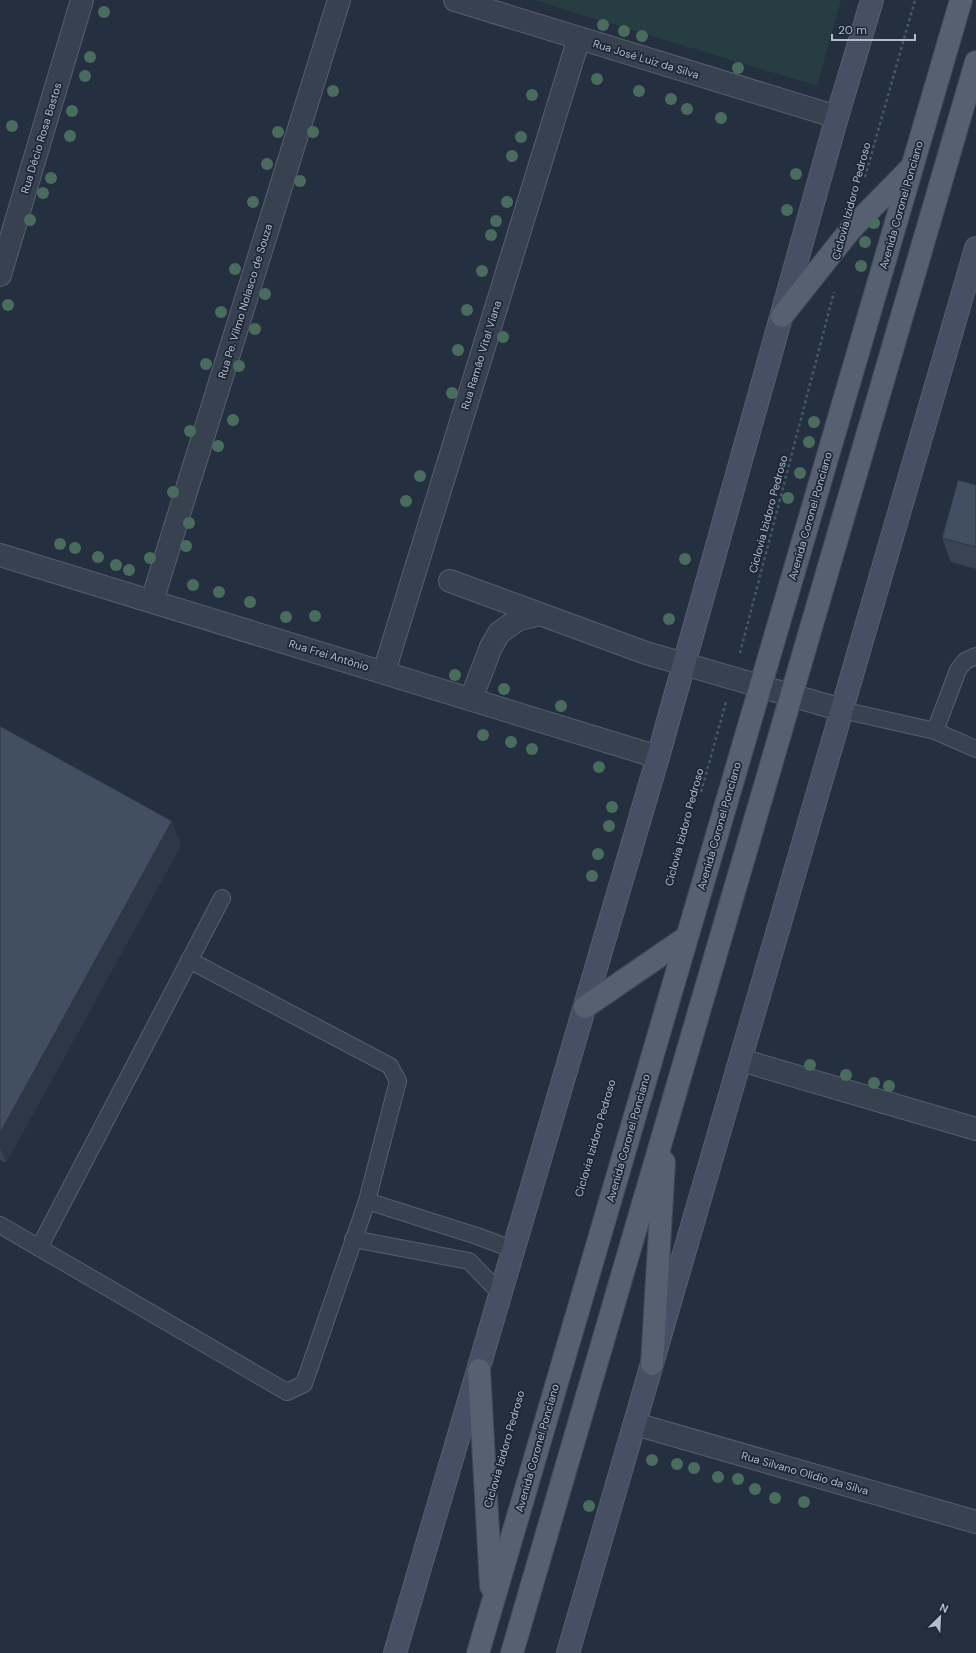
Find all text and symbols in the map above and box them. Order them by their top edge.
scale bar [832,16,915,42]
text: 20 m [838,22,867,38]
street label: Rua José Luiz da Silva [591,36,701,82]
street label: Rua Décio Rosa Bastos [17,81,65,195]
street label: Avenida Coronel Ponciano [876,139,926,271]
street label: Ciclovia Izidoro Pedroso [829,141,873,261]
street label: Rua Pe. Vilmo Nolasco de Souza [215,222,275,380]
street label: Rua Ramão Vital Viana [458,299,504,411]
street label: Avenida Coronel Ponciano [785,450,835,582]
street label: Ciclovia Izidoro Pedroso [746,454,790,574]
street label: Rua Frei Antônio [287,636,371,674]
street label: Avenida Coronel Ponciano [694,760,744,892]
street label: Ciclovia Izidoro Pedroso [662,767,706,887]
street label: Avenida Coronel Ponciano [603,1072,653,1204]
street label: Ciclovia Izidoro Pedroso [572,1078,618,1198]
street label: Avenida Coronel Ponciano [512,1382,562,1514]
street label: Ciclovia Izidoro Pedroso [481,1389,527,1509]
street label: Rua Silvano Olídio da Silva [740,1448,870,1498]
north arrow [920,1597,960,1637]
text: N [938,1600,951,1616]

